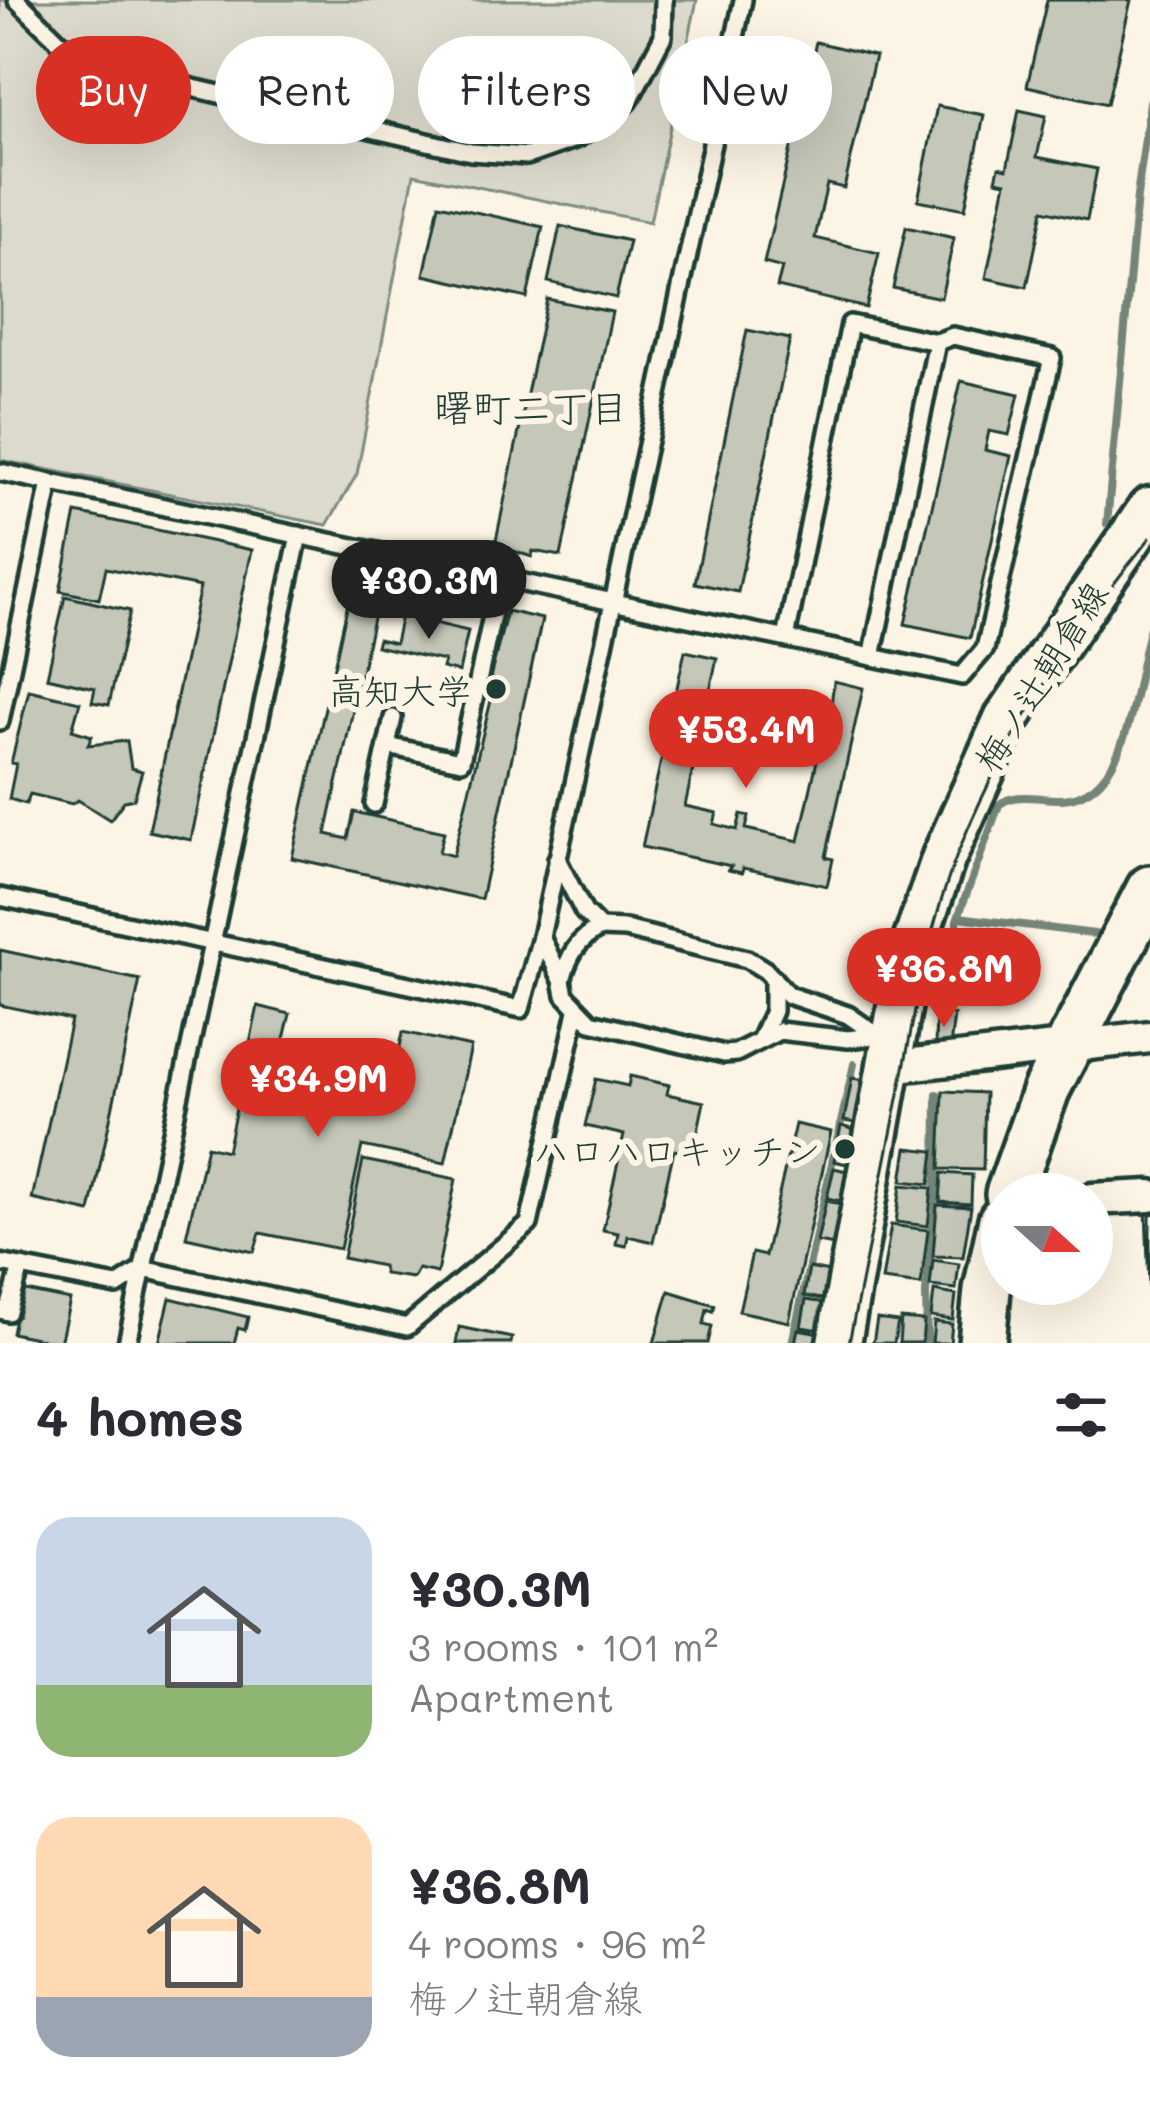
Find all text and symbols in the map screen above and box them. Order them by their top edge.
chip: Buy [36,36,191,144]
chip: Rent [215,36,394,144]
chip: Filters [418,36,635,144]
chip: New [659,36,832,144]
district label: 曙町二丁目 [433,381,629,432]
pin: ¥30.3M [331,540,527,642]
text: ¥30.3M [359,553,500,604]
street label: 梅ノ辻朝倉線 [963,572,1117,780]
place label: 高知大学 [328,666,472,713]
marker: 高知大学 [483,676,509,702]
pin: ¥53.4M [648,689,844,791]
text: ¥53.4M [676,702,816,753]
pin: ¥36.8M [846,928,1042,1030]
text: ¥36.8M [874,941,1014,992]
pin: ¥34.9M [220,1038,416,1140]
text: ¥34.9M [248,1051,388,1102]
place label: ハロハロキッチン [533,1126,821,1173]
marker: ハロハロキッチン [832,1136,858,1162]
north arrow [981,1173,1113,1305]
map controls [981,1173,1113,1305]
text: 4 homes [36,1382,244,1449]
icon: filters [1048,1382,1114,1448]
text: ¥30.3M [408,1553,592,1620]
icon: home [132,1565,276,1709]
text: 3 rooms · 101 m² [408,1620,718,1671]
text: Apartment [408,1671,614,1722]
text: ¥36.8M [408,1850,591,1917]
icon: home [132,1865,276,2009]
text: 4 rooms · 96 m² [408,1917,706,1968]
text: 梅ノ辻朝倉線 [408,1972,642,2023]

